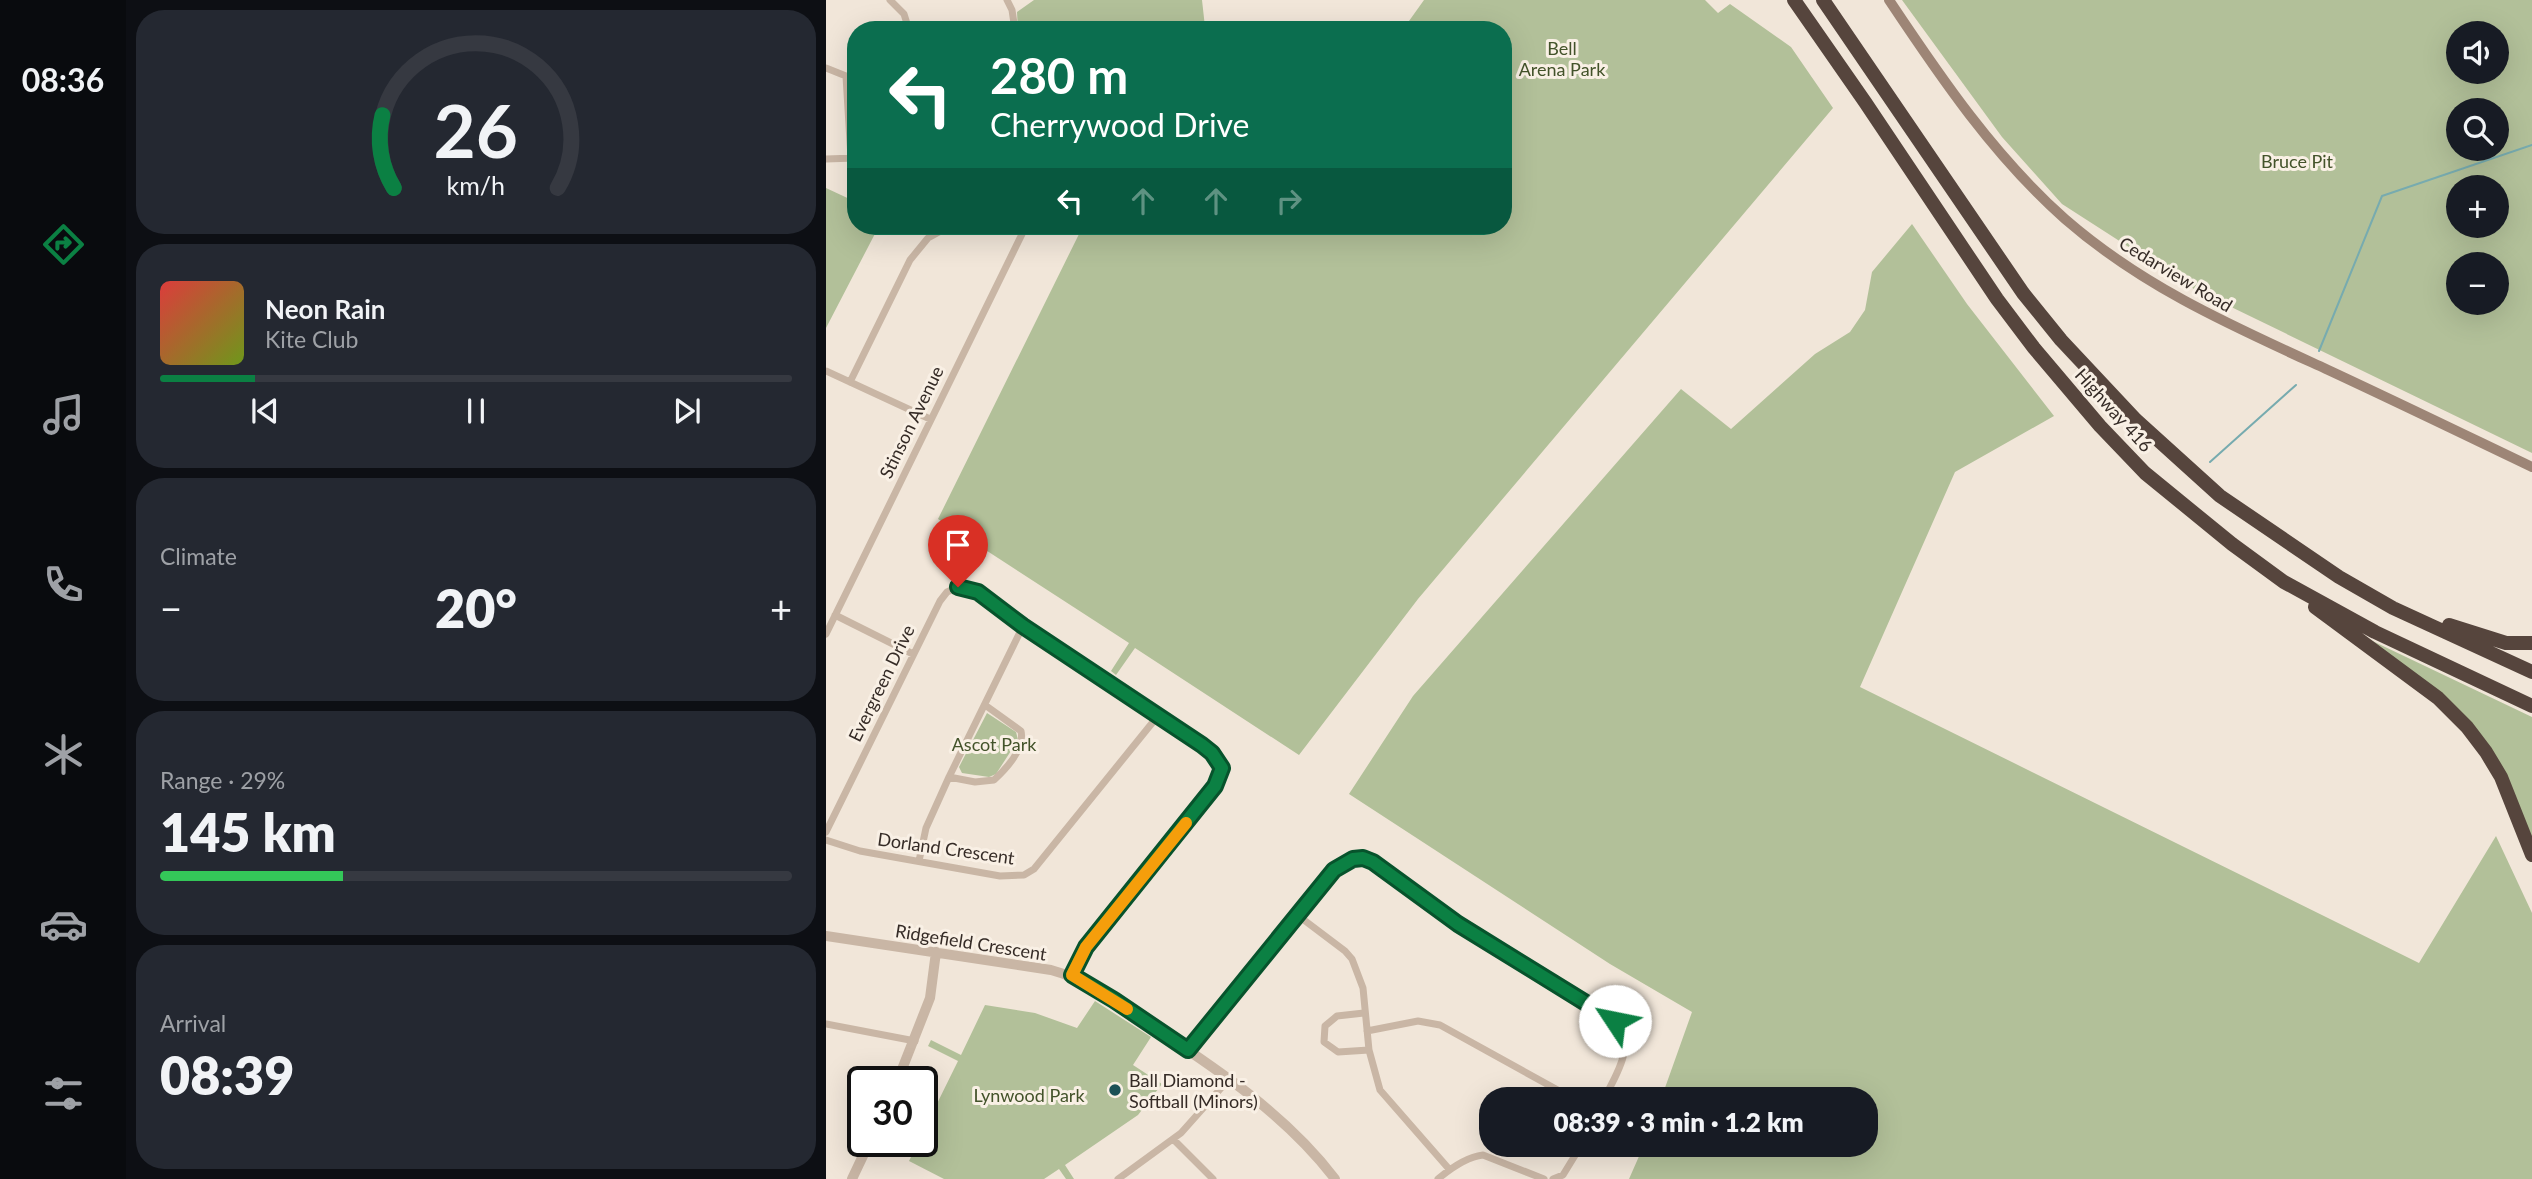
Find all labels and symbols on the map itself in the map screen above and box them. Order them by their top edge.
park label: Bell Arena Park [1519,37,1606,80]
park label: Bruce Pit [2261,150,2334,172]
street label: Cedarview Road [2115,232,2237,316]
street label: Stinson Avenue [874,362,948,482]
street label: Highway 416 [2071,364,2157,456]
pin [928,515,988,587]
street label: Evergreen Drive [843,621,919,745]
park label: Ascot Park [952,733,1037,755]
street label: Dorland Crescent [876,828,1016,869]
street label: Ridgefield Crescent [894,919,1049,965]
position arrow [1578,984,1652,1058]
speed limit sign: 30 [847,1066,938,1157]
place label: Ball Diamond - Softball (Minors) [1129,1069,1258,1112]
marker: Ball Diamond - Softball (Minors) [1107,1082,1123,1098]
park label: Lynwood Park [973,1084,1085,1106]

